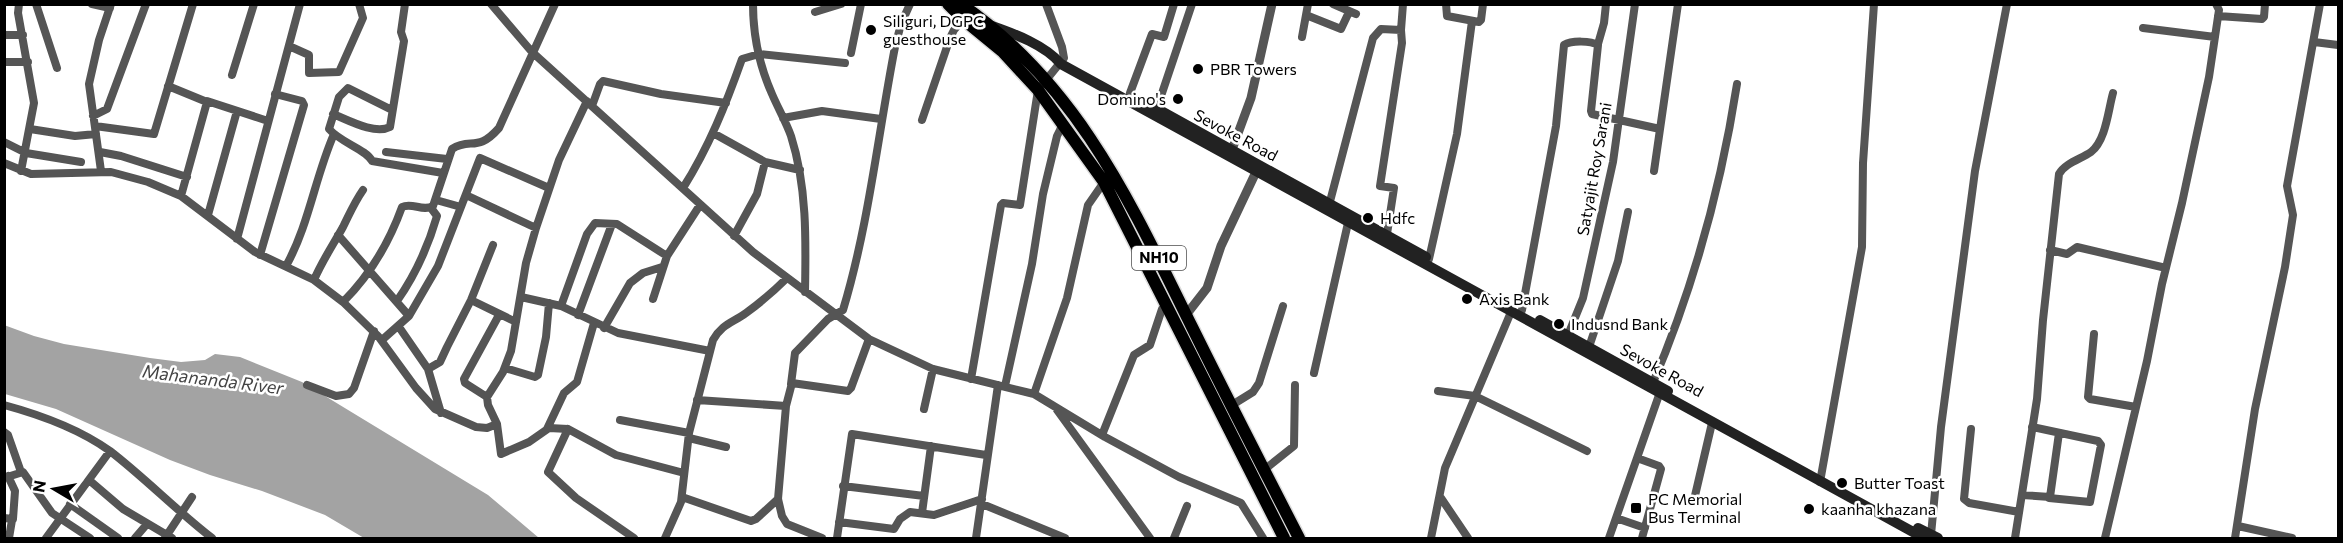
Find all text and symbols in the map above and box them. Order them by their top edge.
place label: Siliguri, DGPC guesthouse [883,11,984,48]
marker: Siliguri, DGPC guesthouse [864,23,878,37]
place label: PBR Towers [1210,59,1297,78]
marker: PBR Towers [1191,62,1205,76]
place label: Domino's [1097,89,1166,108]
marker: Domino's [1171,92,1185,106]
street label: Satyajit Roy Sarani [1572,101,1615,237]
street label: Sevoke Road [1191,105,1281,165]
place label: Hdfc [1380,208,1415,227]
marker: Hdfc [1361,211,1375,225]
road number: NH10 [1132,246,1186,270]
place label: Axis Bank [1479,289,1550,308]
marker: Axis Bank [1460,292,1474,306]
place label: Indusnd Bank [1571,314,1668,333]
marker: Indusnd Bank [1552,317,1566,331]
street label: Sevoke Road [1617,339,1707,400]
water label: Mahananda River [141,359,286,399]
north arrow [24,459,84,519]
place label: Butter Toast [1854,473,1945,492]
marker: Butter Toast [1835,476,1849,490]
text: N [28,479,49,494]
place label: PC Memorial Bus Terminal [1648,489,1742,526]
place label: kaanha khazana [1821,499,1936,518]
marker: PC Memorial Bus Terminal [1629,501,1643,515]
marker: kaanha khazana [1802,502,1816,516]

